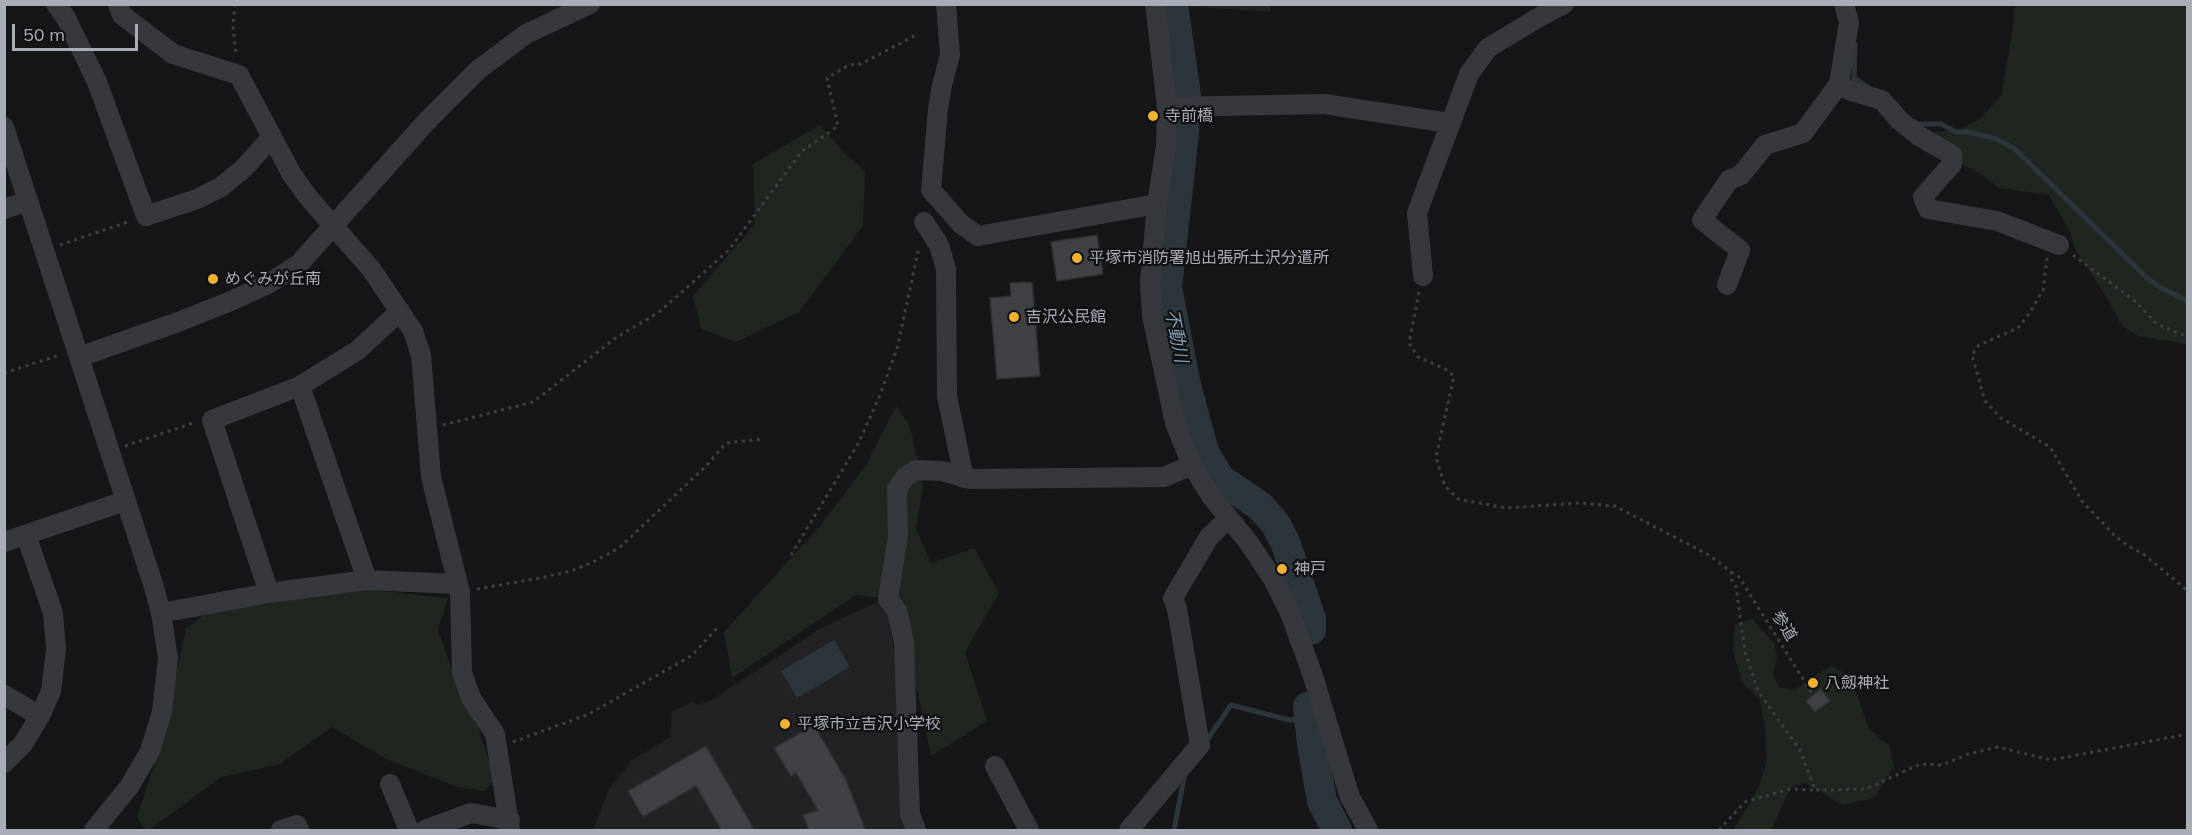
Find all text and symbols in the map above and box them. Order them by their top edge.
scale bar [15,12,141,50]
text: 50 m [23,23,65,46]
place label: 寺前橋 [1165,106,1213,126]
marker: 寺前橋 [1146,109,1160,123]
place label: 平塚市消防署旭出張所土沢分遣所 [1089,248,1329,268]
marker: 平塚市消防署旭出張所土沢分遣所 [1070,251,1084,265]
place label: めぐみが丘南 [225,269,321,289]
marker: めぐみが丘南 [206,272,220,286]
place label: 吉沢公民館 [1026,307,1106,327]
water label: 不動川 [1160,307,1192,365]
marker: 吉沢公民館 [1007,310,1021,324]
place label: 神戸 [1294,559,1326,579]
marker: 神戸 [1275,562,1289,576]
street label: 参道 [1767,607,1801,645]
place label: 八劔神社 [1825,673,1889,693]
marker: 八劔神社 [1806,676,1820,690]
place label: 平塚市立吉沢小学校 [797,714,941,734]
marker: 平塚市立吉沢小学校 [778,717,792,731]

